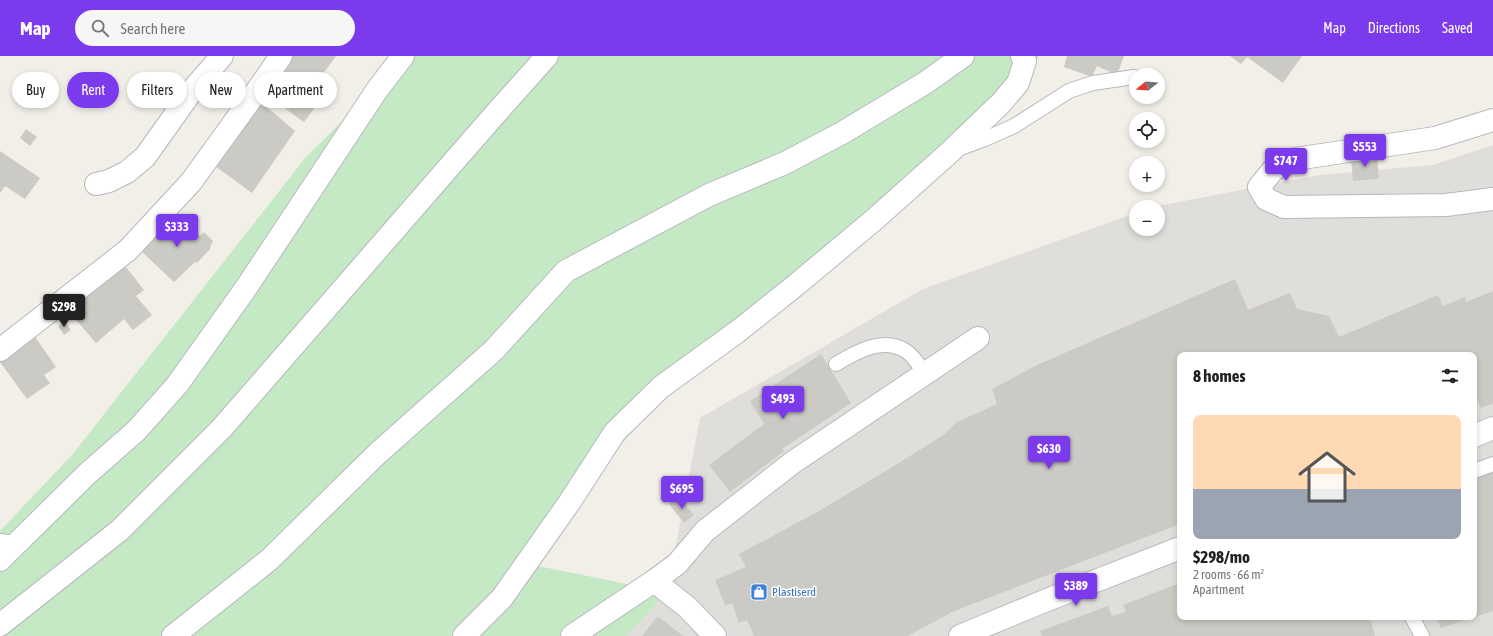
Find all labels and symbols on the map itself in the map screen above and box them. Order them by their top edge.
north arrow [1129,68,1165,104]
pin: $553 [1341,134,1389,168]
pin: $747 [1262,148,1310,182]
pin: $333 [153,214,201,248]
pin: $298 [40,294,88,328]
pin: $493 [759,386,807,420]
pin: $630 [1025,436,1073,470]
pin: $695 [658,476,706,510]
pin: $389 [1052,573,1100,607]
shop icon: Plastiserd [749,582,769,602]
place label: Plastiserd [772,585,816,599]

